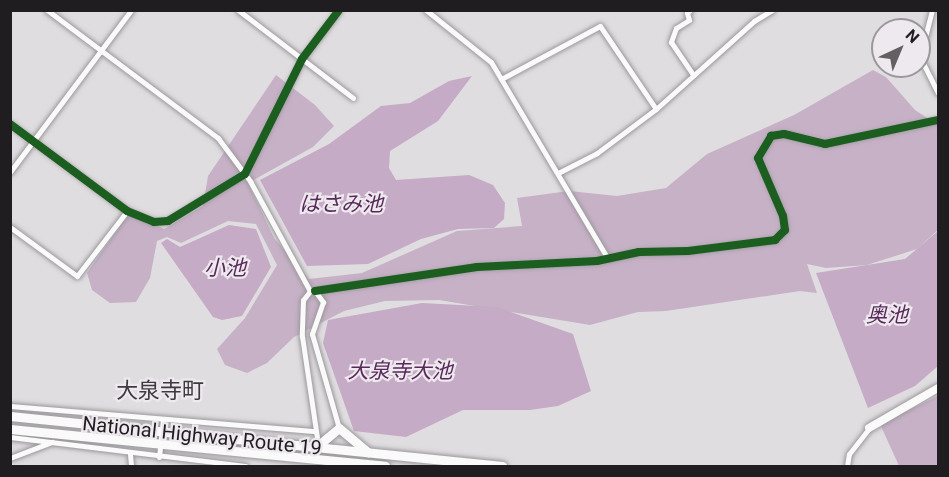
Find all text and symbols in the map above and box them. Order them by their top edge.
north arrow [871,18,931,78]
text: N [902,25,923,47]
water label: はさみ池 [299,191,383,217]
water label: 小池 [204,255,246,281]
water label: 奥池 [866,302,908,328]
water label: 大泉寺大池 [348,358,452,384]
district label: 大泉寺町 [116,378,204,404]
street label: National Highway Route 19 [81,411,323,461]

